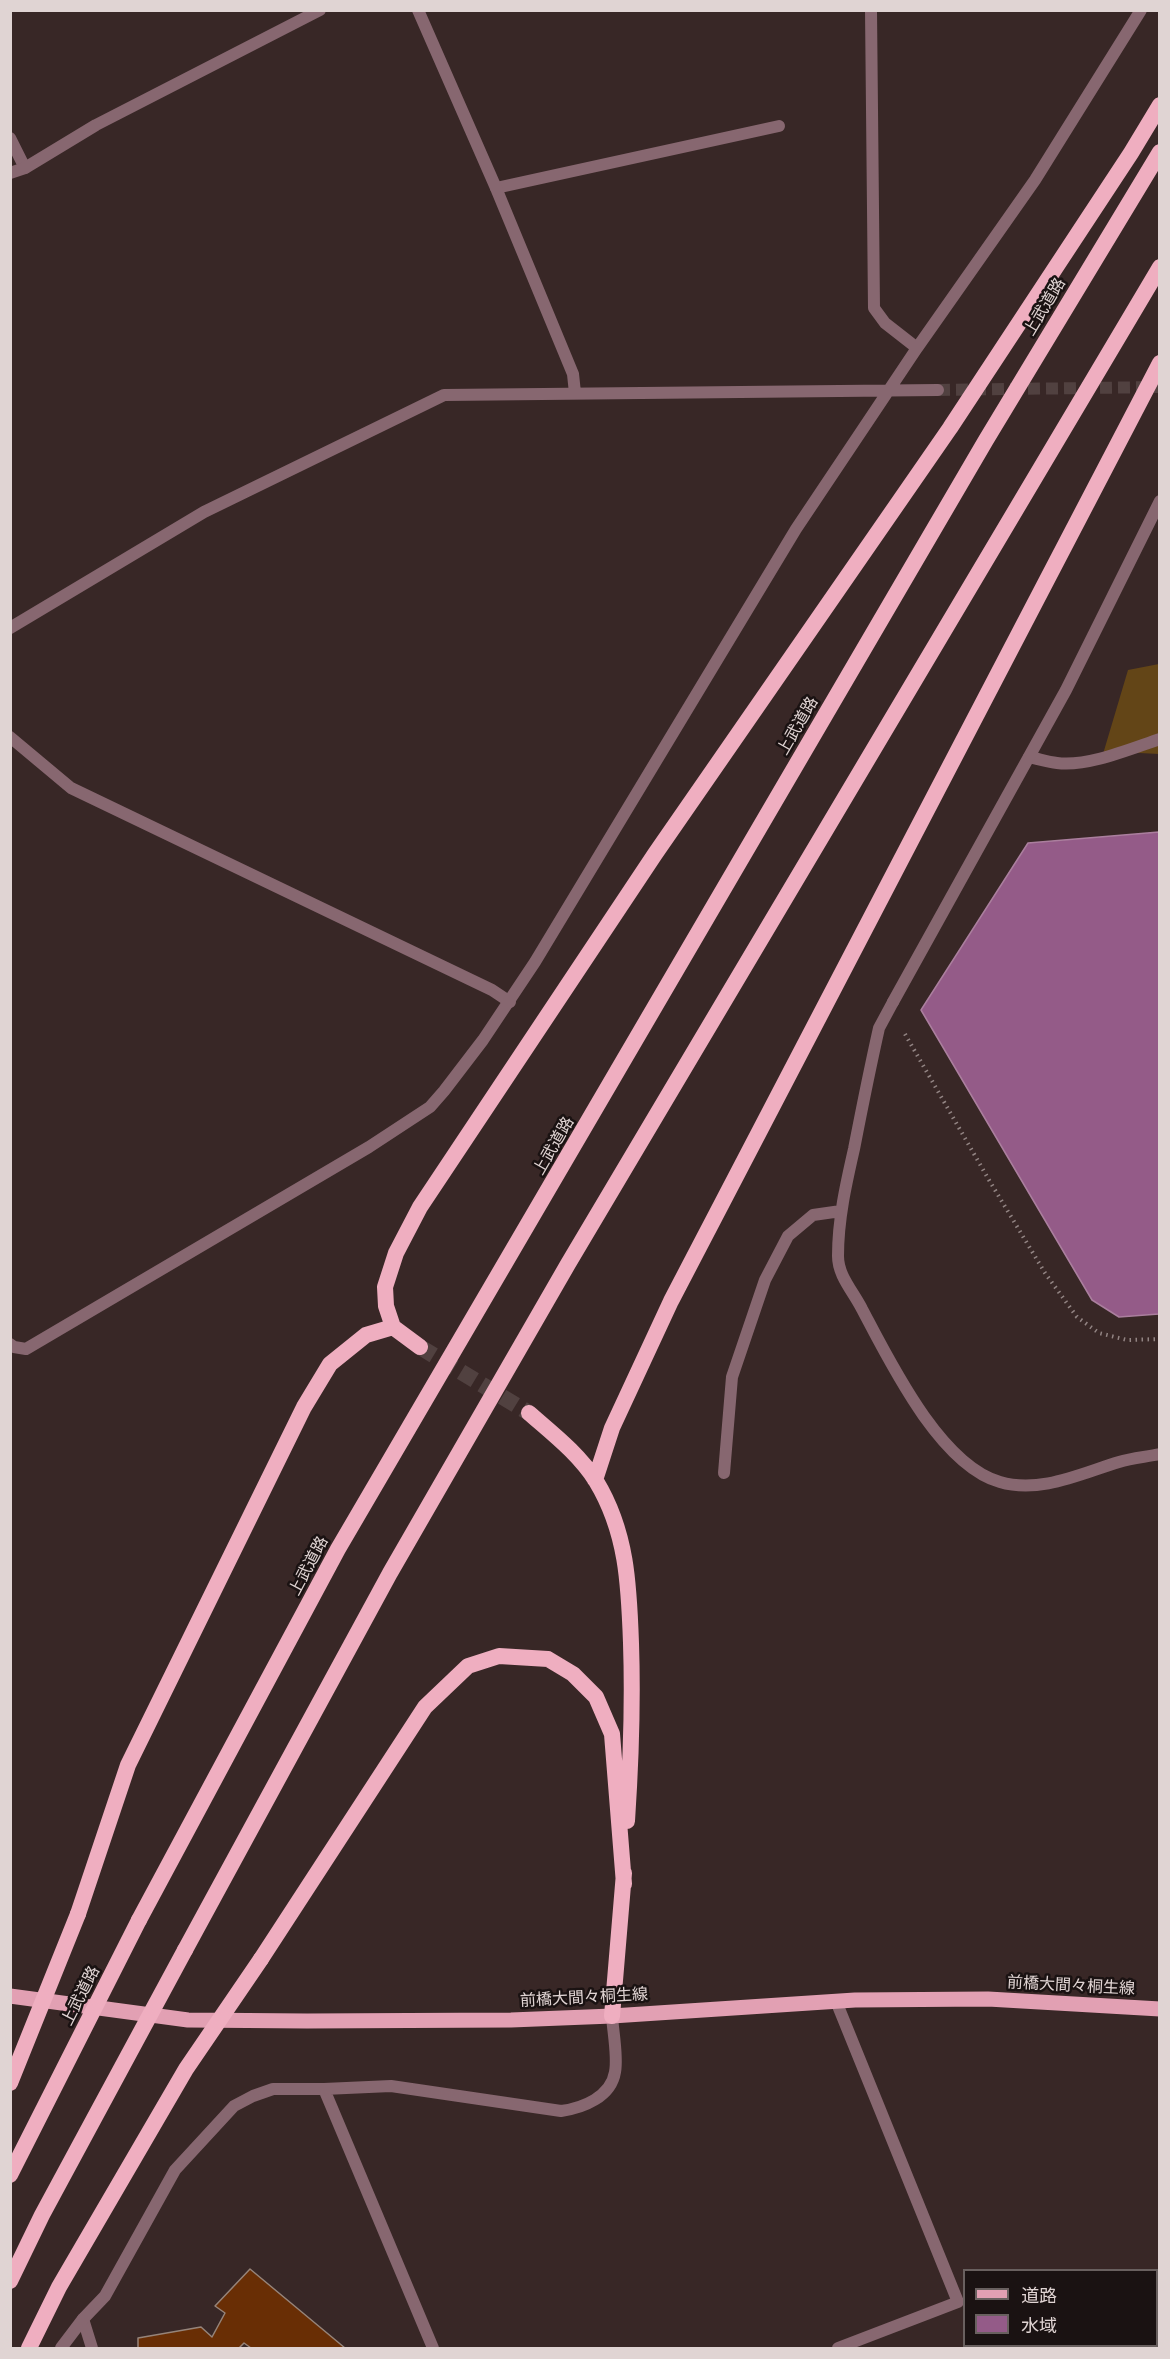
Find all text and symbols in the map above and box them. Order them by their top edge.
street label: 上武道路 [1020,275,1070,339]
street label: 上武道路 [774,693,822,759]
street label: 上武道路 [530,1113,578,1179]
street label: 上武道路 [286,1533,332,1599]
street label: 上武道路 [58,1963,104,2029]
street label: 前橋大間々桐生線 [1007,1973,1135,1999]
street label: 前橋大間々桐生線 [520,1985,648,2011]
legend [963,2269,1158,2347]
text: 道路 [1021,2285,1057,2307]
text: 水域 [1021,2315,1057,2337]

